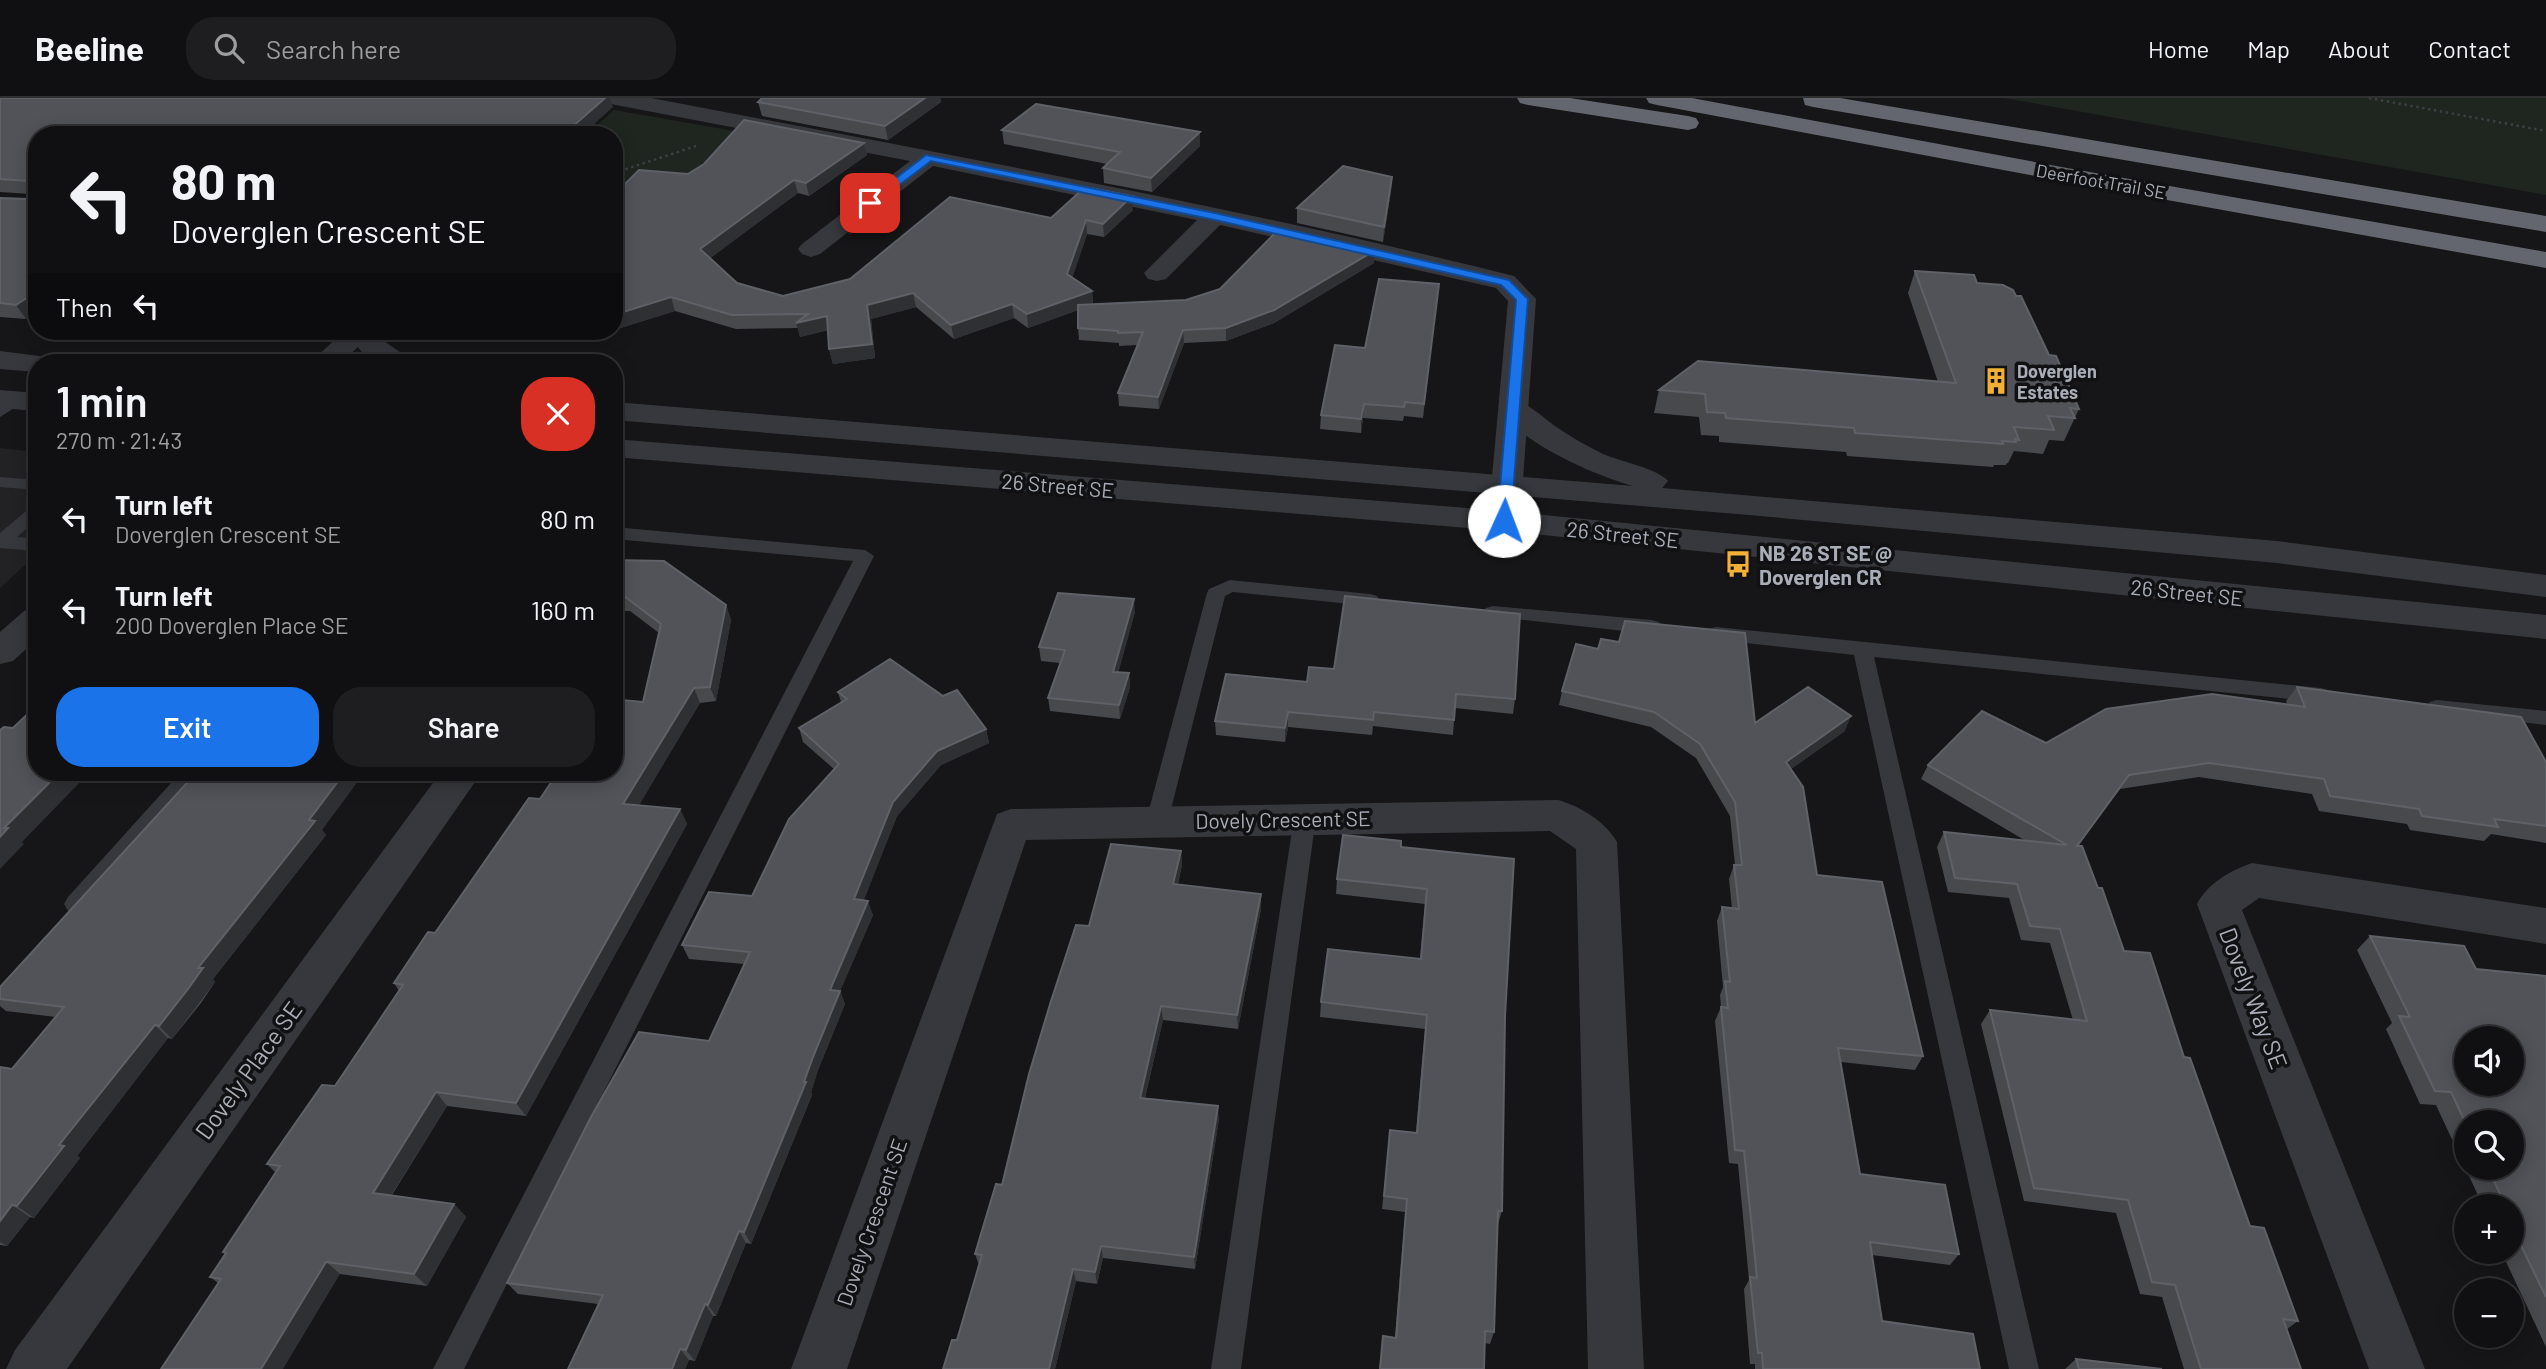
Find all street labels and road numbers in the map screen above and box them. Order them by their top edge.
street label: Deerfoot Trail SE [2035,159,2167,203]
street label: 26 Street SE [1001,468,1115,502]
street label: 26 Street SE [1566,516,1680,552]
street label: 26 Street SE [2130,574,2244,610]
street label: Dovely Crescent SE [1195,805,1371,833]
street label: Dovely Way SE [2214,923,2294,1073]
street label: Dovely Place SE [188,995,308,1145]
street label: Dovely Crescent SE [831,1135,911,1309]

